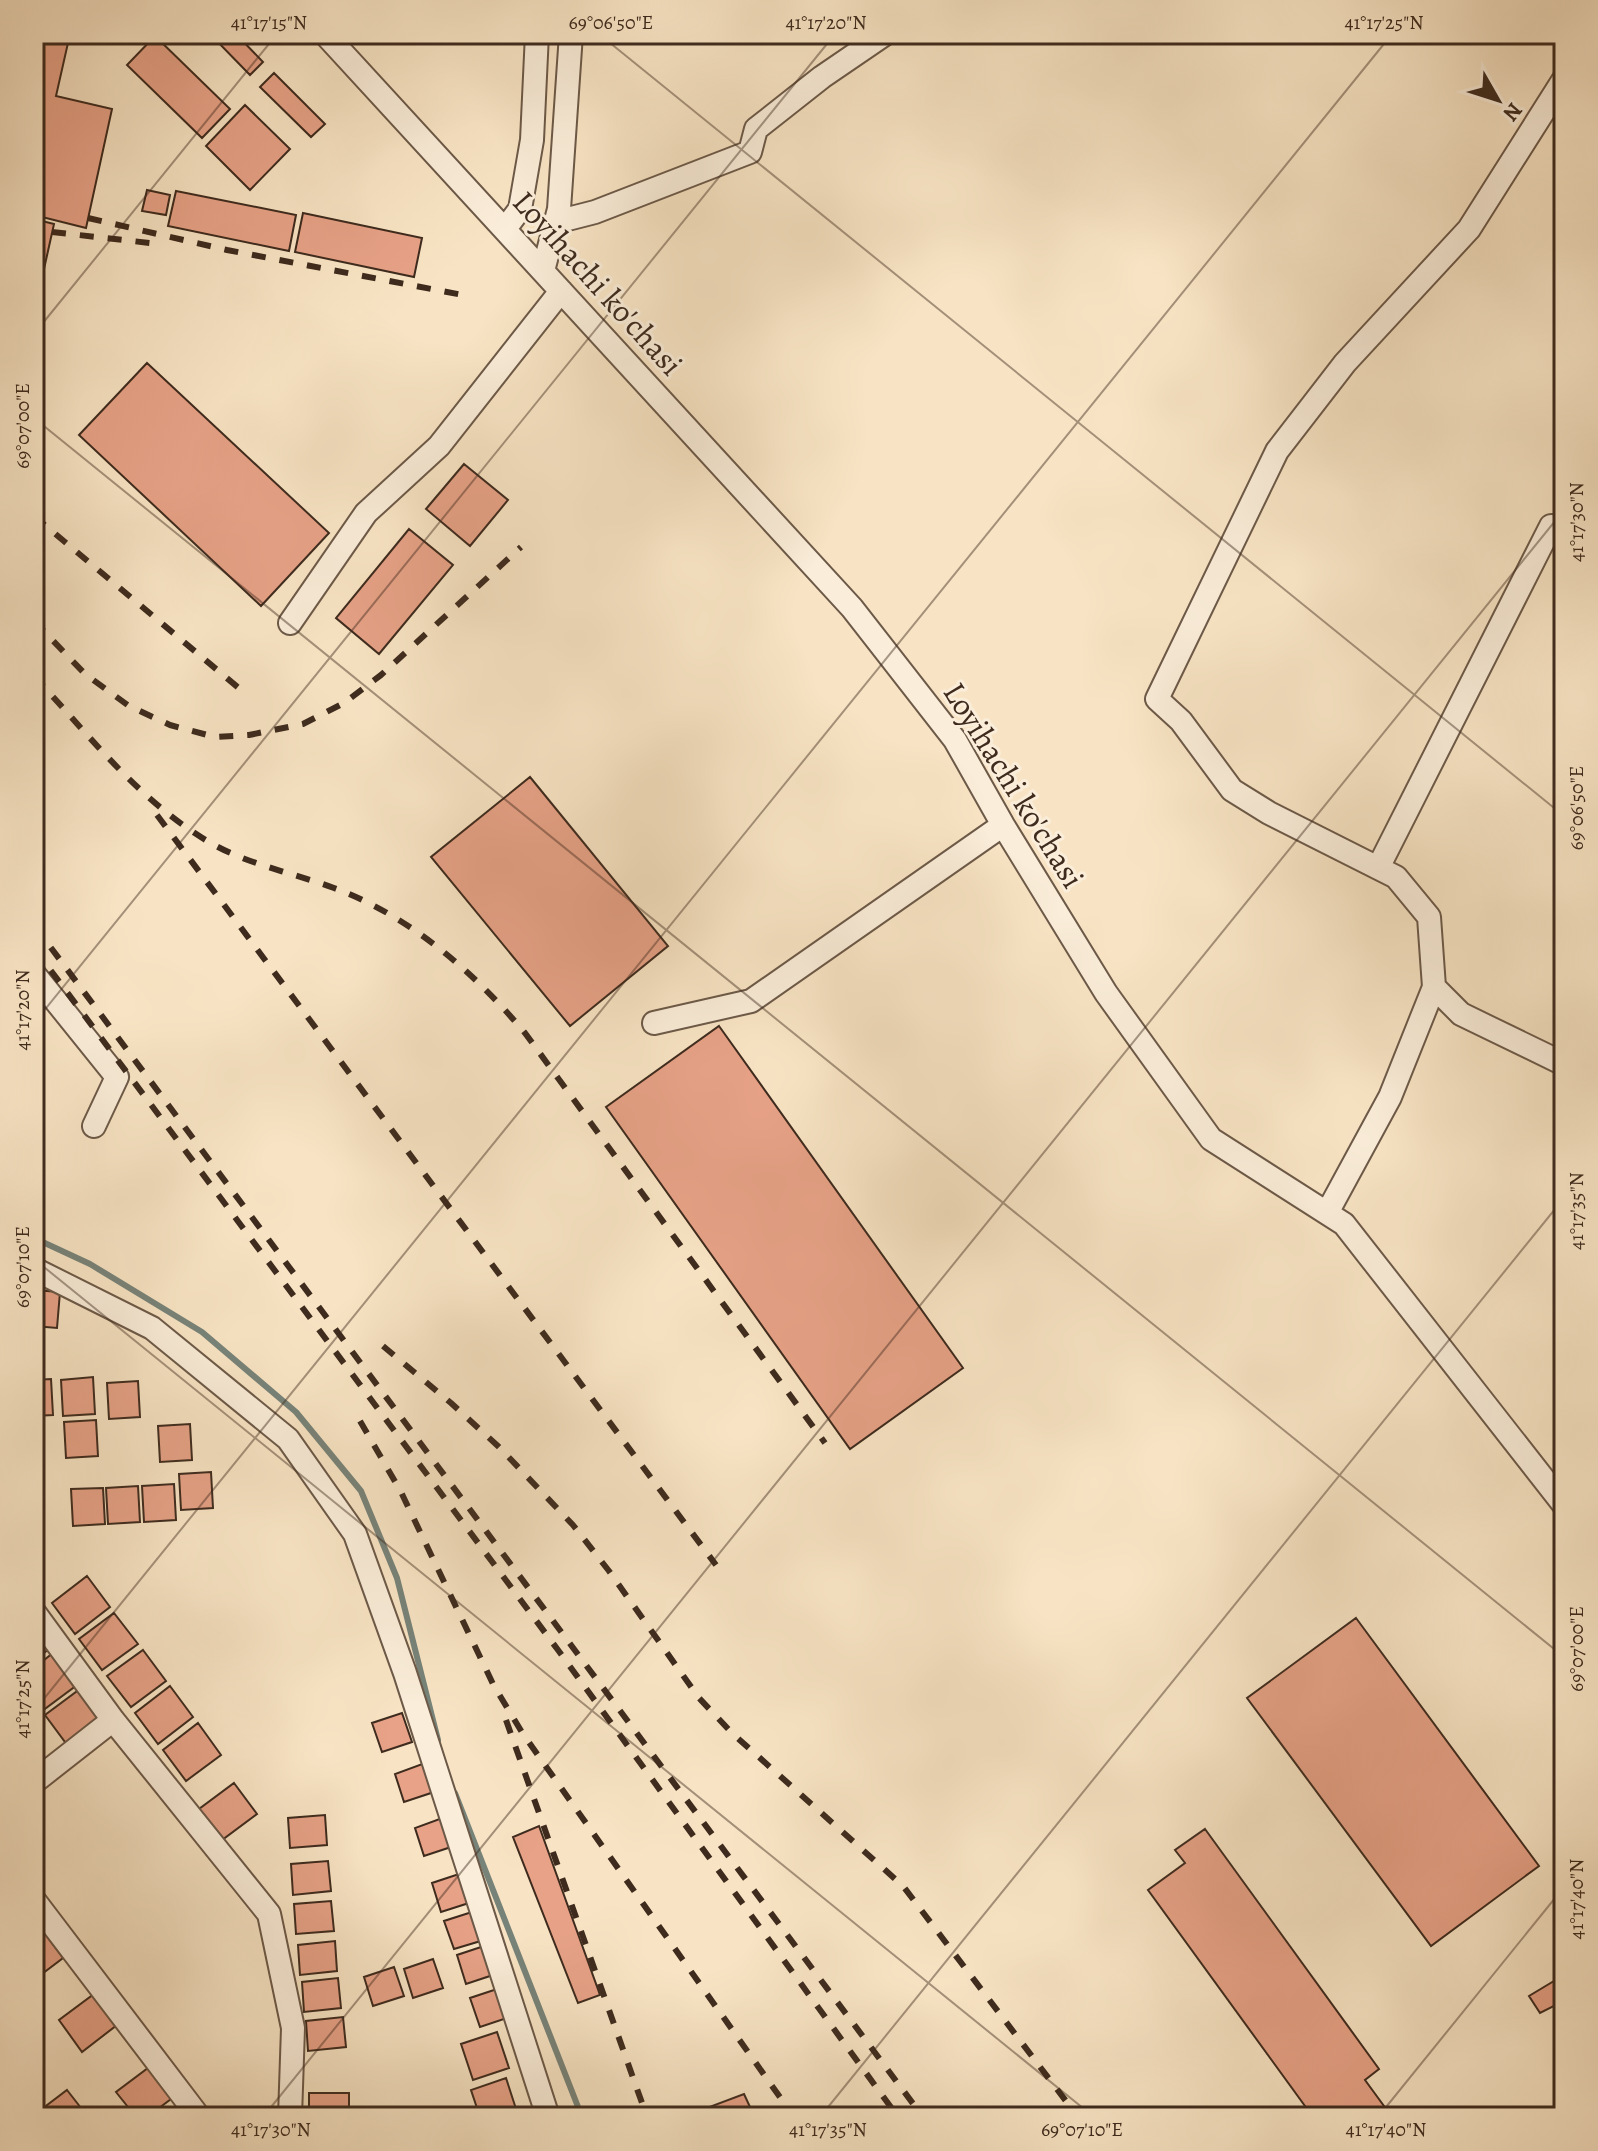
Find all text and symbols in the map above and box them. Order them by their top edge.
text: 41°17'15"N [231,9,307,36]
text: 69°06'50"E [569,9,653,36]
text: 41°17'20"N [785,9,867,36]
text: 41°17'25"N [1344,9,1424,36]
north arrow [1458,60,1538,140]
text: N [1496,96,1529,128]
street label: Loyihachi ko'chasi [503,181,693,385]
text: 69°07'00"E [9,383,36,469]
text: 41°17'30"N [1563,482,1590,562]
street label: Loyihachi ko'chasi [933,674,1095,896]
text: 69°06'50"E [1563,766,1590,850]
text: 41°17'20"N [9,969,36,1051]
text: 41°17'35"N [1563,1172,1590,1250]
text: 69°07'10"E [9,1226,36,1308]
text: 69°07'00"E [1563,1606,1590,1692]
text: 41°17'25"N [9,1659,36,1739]
text: 41°17'40"N [1563,1859,1590,1939]
text: 41°17'30"N [231,2116,311,2143]
text: 41°17'35"N [789,2116,867,2143]
text: 69°07'10"E [1041,2116,1123,2143]
text: 41°17'40"N [1346,2116,1426,2143]

